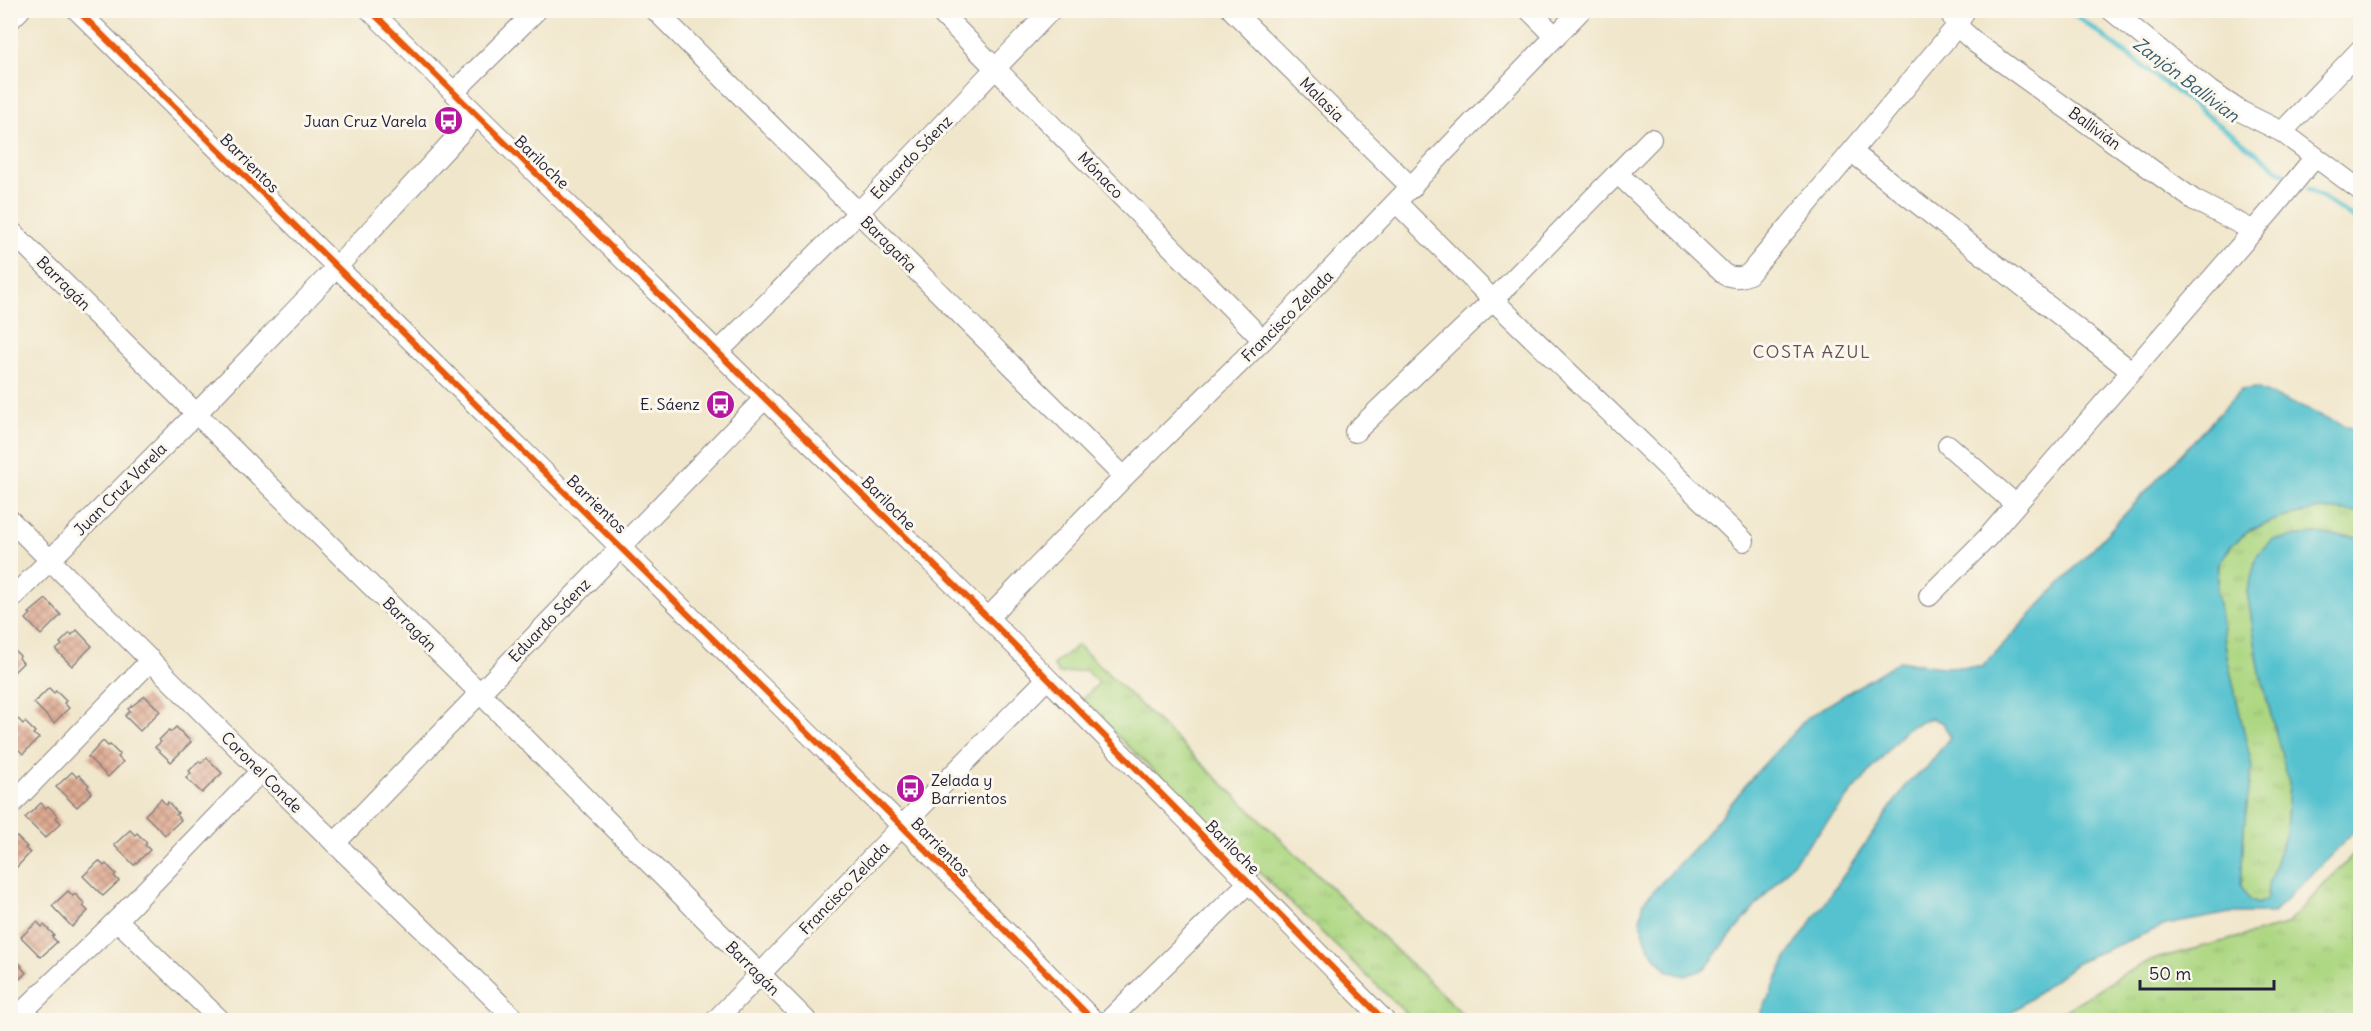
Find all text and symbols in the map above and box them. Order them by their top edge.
water label: Zanjón Ballivian [2129,32,2244,127]
street label: Malasia [1296,73,1348,125]
street label: Ballivián [2065,102,2125,154]
bus stop icon: Juan Cruz Varela [432,105,464,137]
place label: Juan Cruz Varela [304,111,427,131]
street label: Eduardo Sáenz [866,111,956,203]
street label: Barrientos [216,129,284,197]
street label: Bariloche [510,131,574,193]
street label: Mónaco [1074,147,1128,203]
street label: Baragaña [857,212,921,276]
street label: Barragán [33,252,95,314]
street label: Francisco Zelada [1237,266,1337,366]
district label: COSTA AZUL [1753,340,1871,363]
bus stop icon: E. Sáenz [705,388,737,420]
place label: E. Sáenz [640,394,700,414]
street label: Juan Cruz Varela [69,438,171,540]
street label: Barrientos [563,471,631,537]
street label: Bariloche [858,472,920,534]
street label: Eduardo Sáenz [504,574,594,666]
street label: Barragán [379,593,441,655]
street label: Coronel Conde [217,727,307,817]
place label: Zelada y Barrientos [931,770,1007,808]
bus stop icon: Zelada y Barrientos [894,773,926,805]
street label: Barrientos [907,813,975,881]
street label: Bariloche [1202,816,1264,878]
street label: Francisco Zelada [795,837,893,939]
street label: Barragán [722,937,784,999]
scale bar [2140,953,2274,991]
text: 50 m [2149,962,2191,985]

